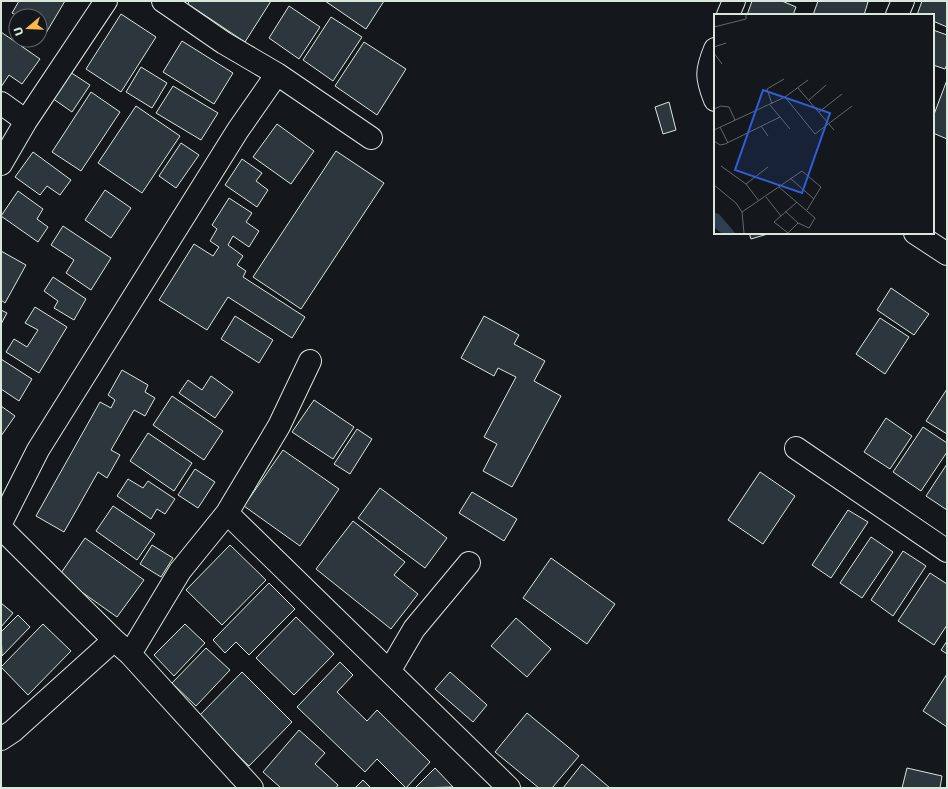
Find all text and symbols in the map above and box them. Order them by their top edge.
north arrow [8,8,48,48]
inset map [714,14,934,234]
text: U [11,25,27,37]

